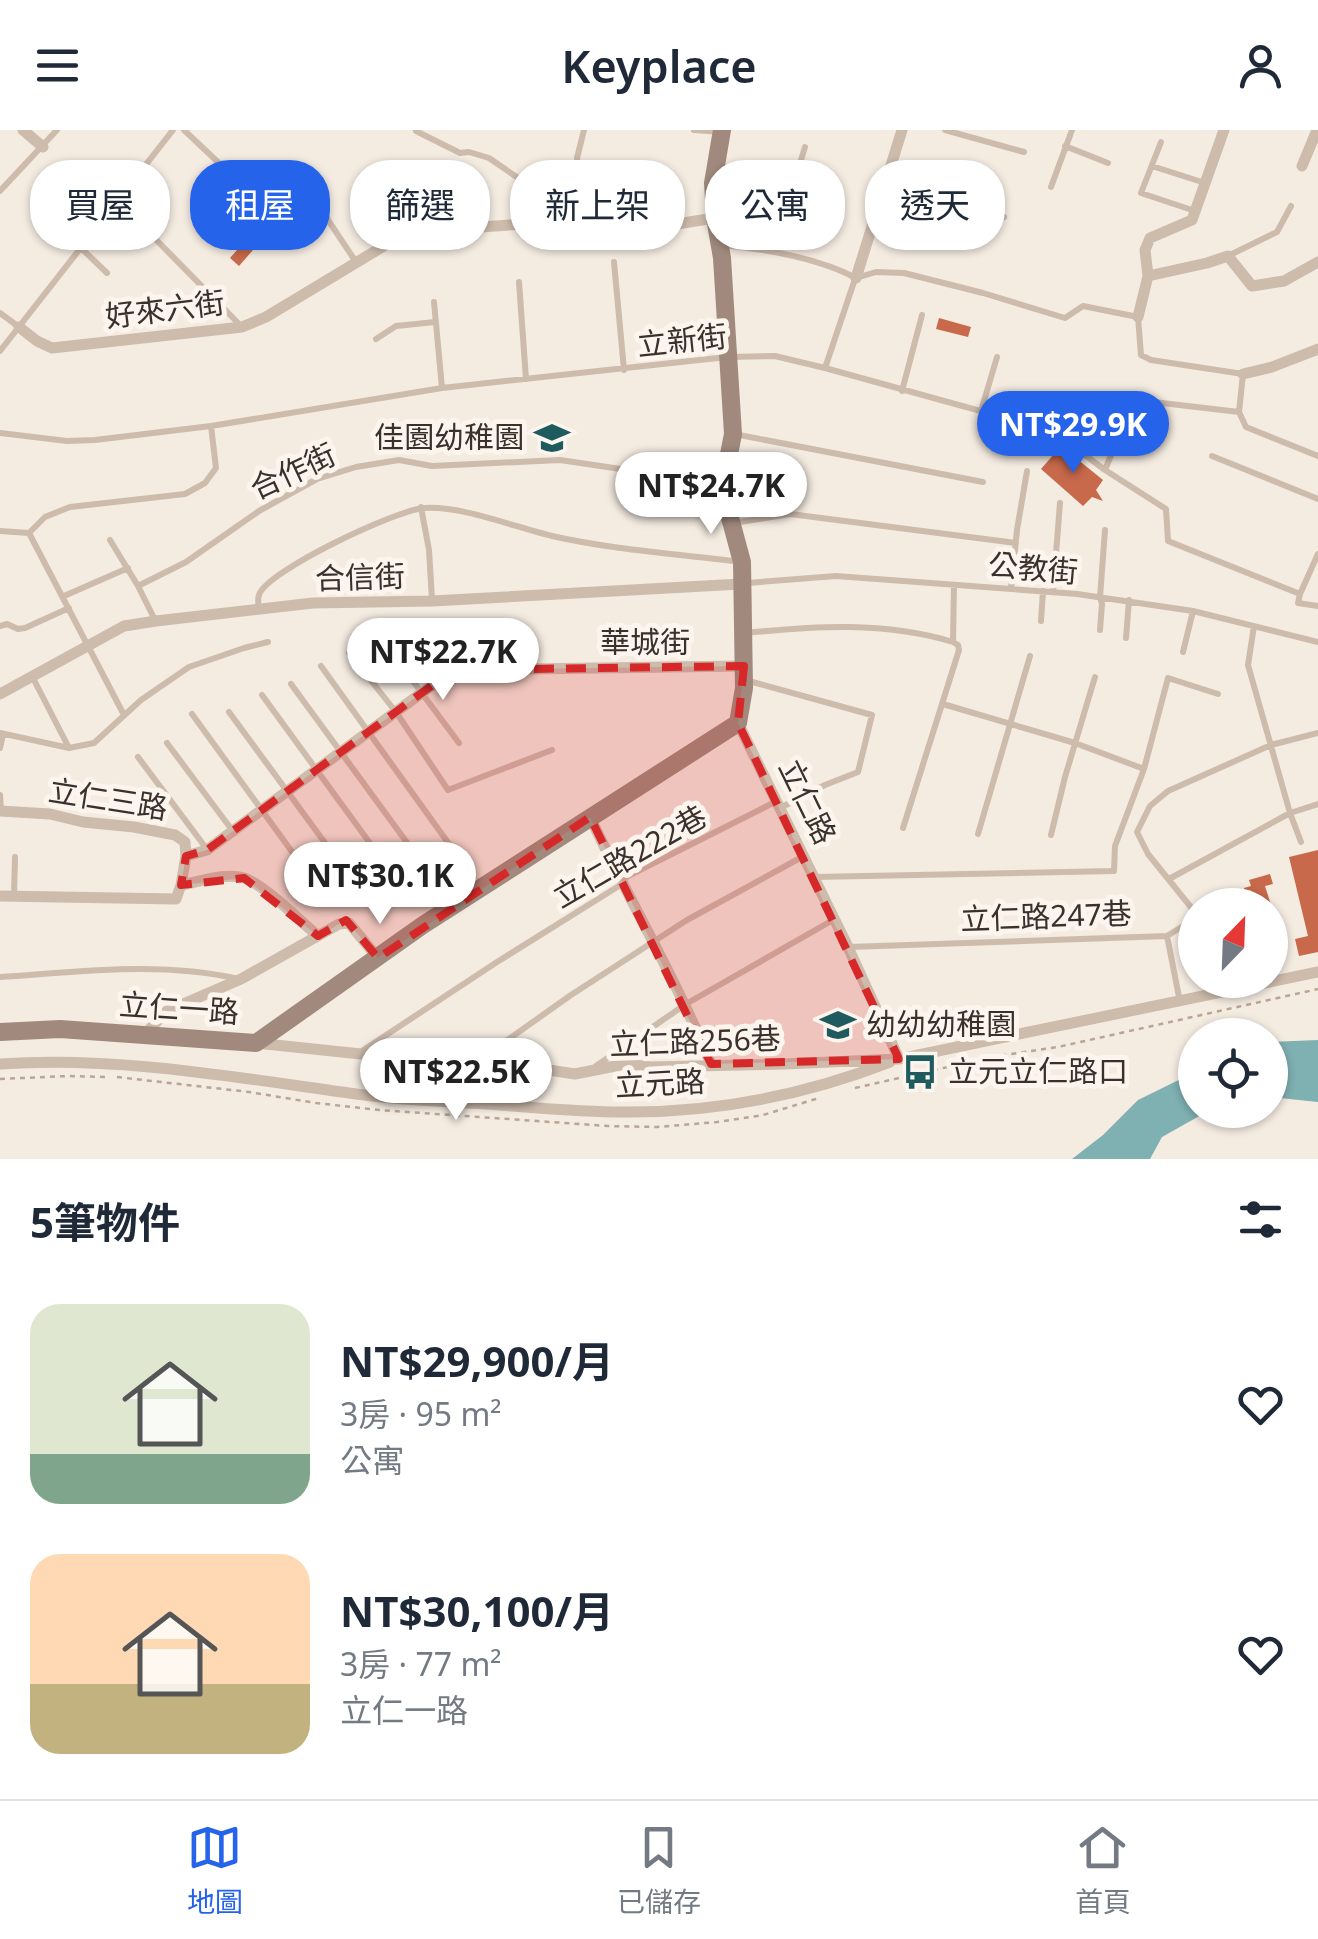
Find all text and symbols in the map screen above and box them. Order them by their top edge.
text: Keyplace [561,35,757,96]
icon: menu [30,38,85,93]
icon: person [1233,38,1288,93]
chip: 買屋 [30,160,170,250]
chip: 租屋 [190,160,330,250]
chip: 篩選 [350,160,490,250]
chip: 新上架 [510,160,685,250]
chip: 公寓 [705,160,845,250]
chip: 透天 [865,160,1005,250]
street label: 好來六街 [103,281,227,336]
street label: 立新街 [635,314,729,365]
pin: NT$29.9K [970,391,1176,476]
text: NT$29.9K [999,402,1147,445]
place label: 佳園幼稚園 [374,416,524,457]
school or university icon: 佳園幼稚園 [533,419,571,457]
street label: 合作街 [243,433,342,508]
pin: NT$24.7K [608,452,814,537]
text: NT$24.7K [637,463,785,506]
street label: 公教街 [987,543,1080,592]
street label: 合信街 [314,554,406,599]
pin: NT$22.7K [340,618,546,703]
street label: 華城街 [600,621,690,662]
text: NT$22.7K [369,629,517,672]
street label: 立仁路 [770,752,847,851]
street label: 立仁三路 [46,769,171,828]
street label: 立仁路222巷 [545,795,714,916]
pin: NT$30.1K [277,842,483,927]
text: NT$30.1K [306,853,454,896]
north arrow [1178,888,1288,998]
map controls [1178,888,1288,1128]
street label: 立仁路247巷 [960,892,1132,939]
street label: 立仁一路 [118,983,240,1032]
place label: 幼幼幼稚園 [866,1003,1016,1044]
school or university icon: 幼幼幼稚園 [819,1006,857,1044]
street label: 立仁路256巷 [609,1017,781,1064]
button: locate [1178,1018,1288,1128]
pin: NT$22.5K [353,1038,559,1123]
text: NT$22.5K [382,1049,530,1092]
place label: 立元立仁路口 [948,1050,1128,1091]
bus stop icon: 立元立仁路口 [901,1053,939,1091]
street label: 立元路 [614,1060,706,1105]
icon: filters [1233,1192,1288,1247]
text: 5筆物件 [30,1193,180,1250]
text: NT$29,900/月 [340,1332,614,1389]
icon: home [110,1344,230,1464]
icon: heart [1233,1377,1288,1432]
text: 3房 · 95 m² [340,1392,502,1435]
text: 公寓 [340,1438,404,1481]
text: NT$30,100/月 [340,1582,614,1639]
icon: home [110,1594,230,1714]
icon: heart [1233,1627,1288,1682]
text: 3房 · 77 m² [340,1642,502,1685]
text: 立仁一路 [340,1688,468,1731]
tab: 地圖 [187,1820,243,1920]
tab: 已儲存 [617,1820,701,1920]
tab: 首頁 [1075,1820,1131,1920]

